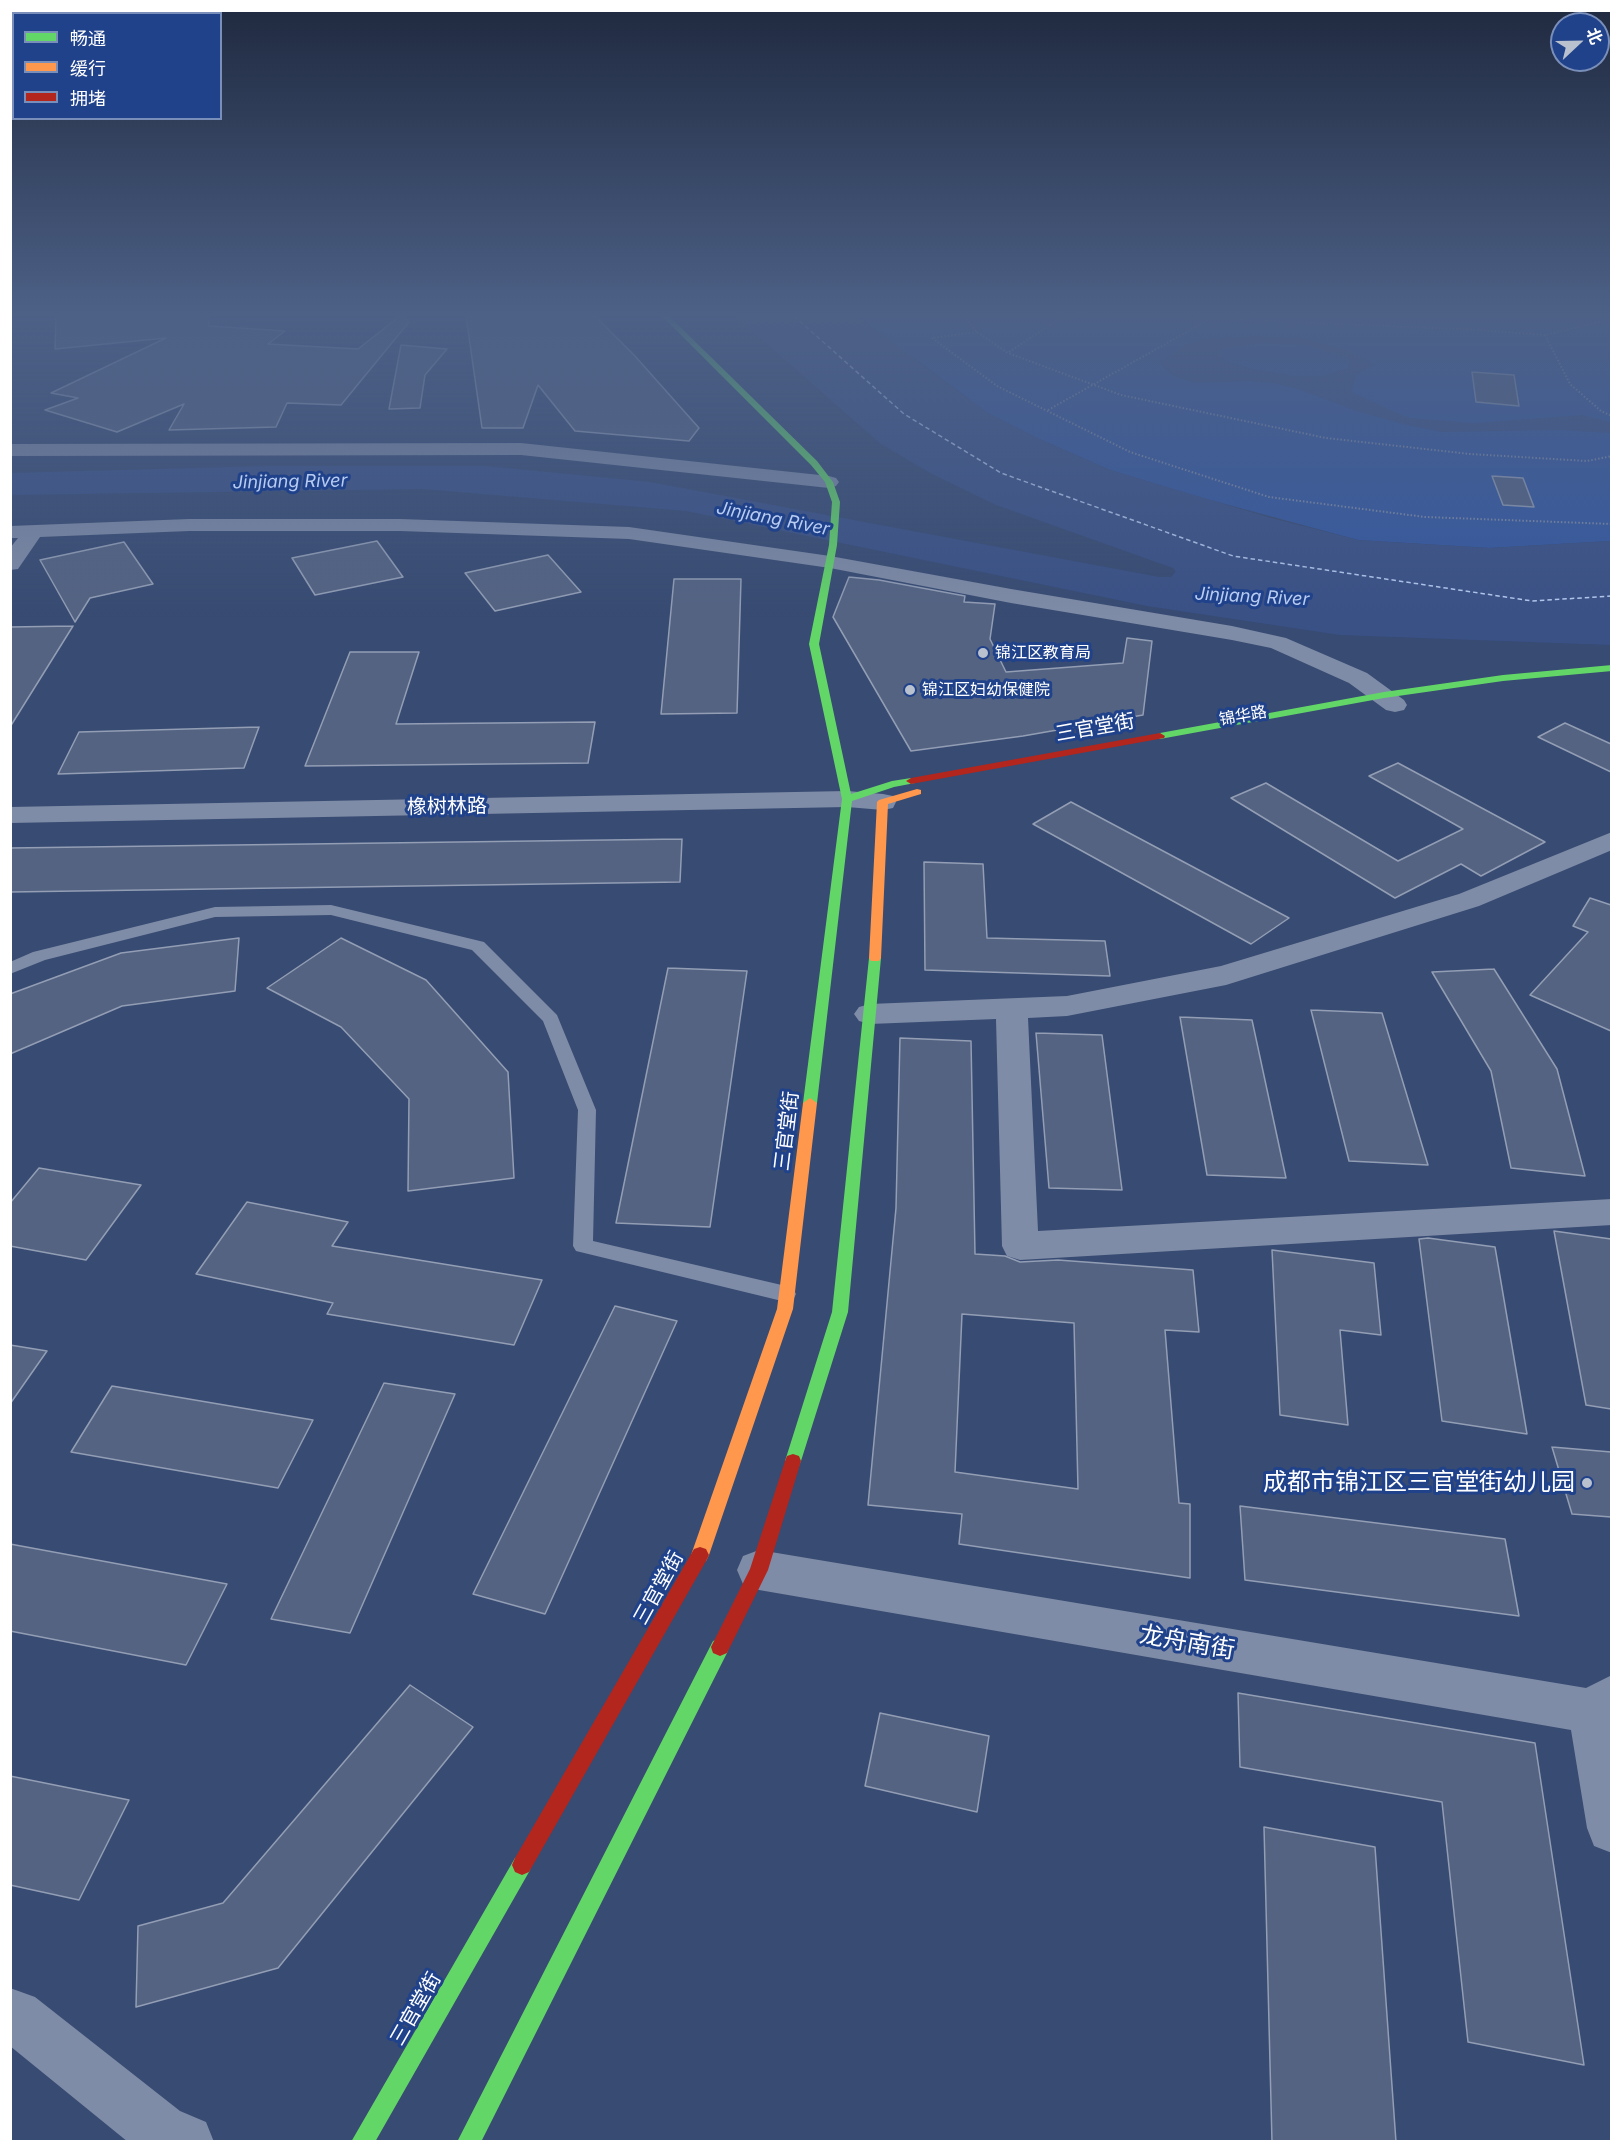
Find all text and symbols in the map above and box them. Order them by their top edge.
legend [12,12,222,120]
north arrow [1550,12,1610,72]
text: 北 [1583,25,1607,47]
text: 畅通 [70,28,106,49]
text: 缓行 [70,58,106,79]
text: 拥堵 [70,88,106,109]
water label: Jinjiang River [232,470,348,494]
water label: Jinjiang River [715,497,831,541]
water label: Jinjiang River [1194,583,1310,611]
place label: 锦江区教育局 [995,643,1091,663]
marker: 锦江区教育局 [976,646,990,660]
place label: 锦江区妇幼保健院 [922,680,1050,700]
marker: 锦江区妇幼保健院 [903,683,917,697]
street label: 锦华路 [1218,702,1268,730]
street label: 三官堂街 [1054,709,1136,747]
street label: 橡树林路 [407,794,487,820]
street label: 三官堂街 [770,1090,804,1172]
place label: 成都市锦江区三官堂街幼儿园 [1263,1469,1575,1497]
marker: 成都市锦江区三官堂街幼儿园 [1580,1476,1594,1490]
street label: 三官堂街 [629,1547,689,1629]
street label: 龙舟南街 [1137,1620,1237,1666]
street label: 三官堂街 [386,1968,446,2050]

